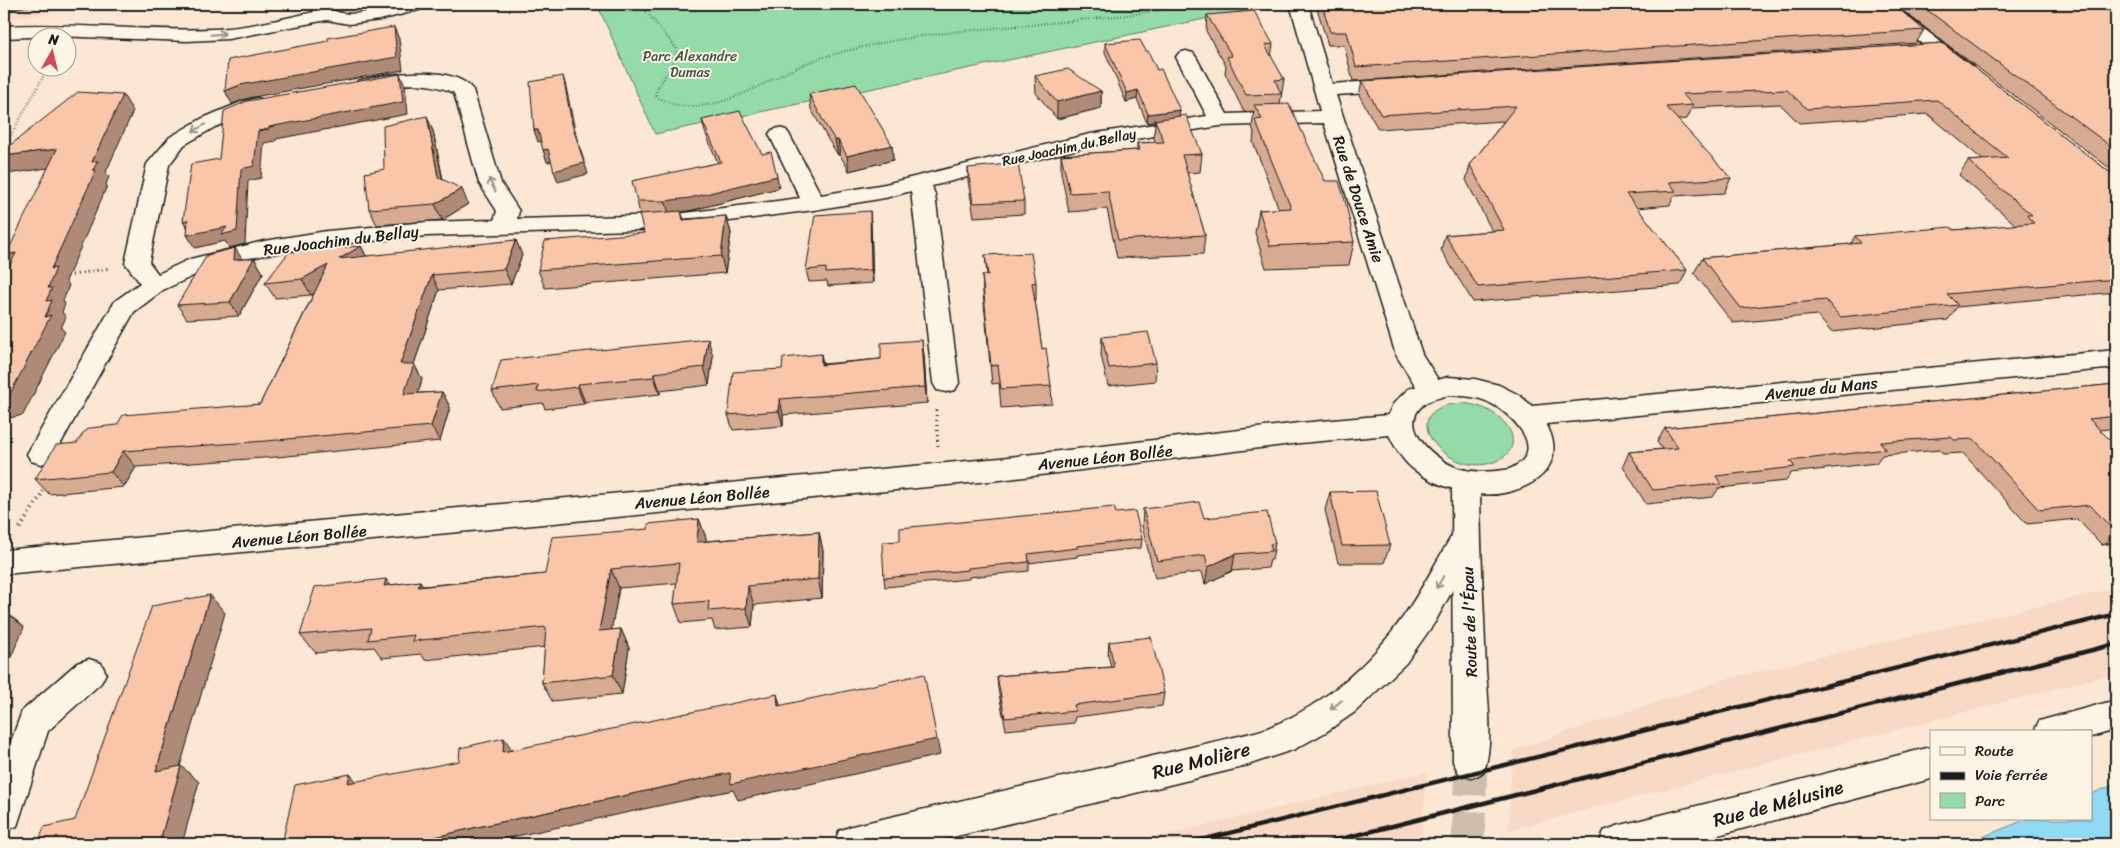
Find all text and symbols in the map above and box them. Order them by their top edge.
text: N [46,26,61,53]
north arrow [28,28,78,78]
one-way arrow [210,29,226,39]
park label: Parc Alexandre Dumas [643,44,737,85]
street label: Rue Joachim du Bellay [1000,121,1139,174]
one-way arrow [192,123,207,133]
street label: Rue de Douce Amie [1324,132,1393,267]
one-way arrow [487,177,497,192]
street label: Rue Joachim du Bellay [262,216,421,264]
street label: Avenue du Mans [1762,368,1880,409]
street label: Avenue Léon Bollée [1035,436,1174,479]
street label: Avenue Léon Bollée [632,477,771,518]
street label: Avenue Léon Bollée [229,516,368,557]
street label: Route de l'Épau [1453,566,1486,678]
one-way arrow [1435,574,1445,589]
one-way arrow [1330,699,1343,710]
legend [1930,730,2092,820]
street label: Rue Molière [1149,732,1254,789]
text: Route [1975,738,2014,764]
text: Voie ferrée [1975,762,2048,788]
street label: Rue de Mélusine [1709,770,1847,837]
text: Parc [1975,788,2005,814]

